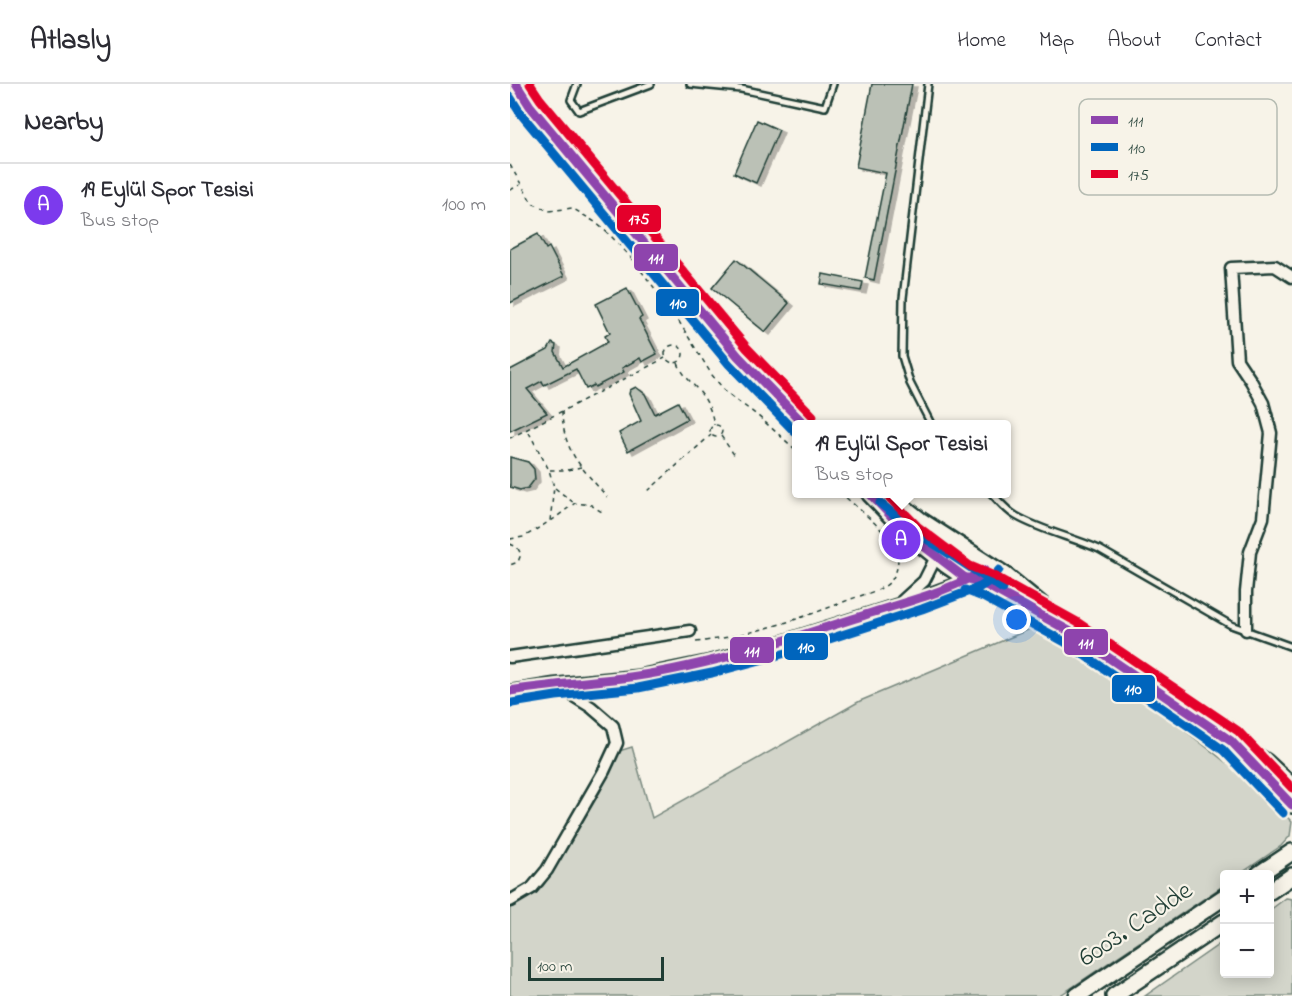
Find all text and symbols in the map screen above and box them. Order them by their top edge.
text: Atlasly [30,21,111,62]
text: Home [957,26,1006,56]
text: Map [1039,26,1074,56]
text: About [1107,26,1161,56]
text: Contact [1194,26,1262,56]
legend [1079,99,1277,195]
text: Nearby [24,104,103,142]
text: 111 [1128,110,1143,134]
text: 110 [1128,137,1145,161]
text: 175 [1128,164,1149,188]
text: 19 Eylül Spor Tesisi [81,175,254,207]
text: A [37,191,50,220]
text: 100 m [442,191,486,220]
line badge: 175 [616,204,662,233]
text: Bus stop [81,207,159,236]
text: 175 [629,208,650,232]
line badge: 111 [633,243,679,272]
text: 111 [648,247,665,271]
line badge: 110 [655,288,700,317]
text: 110 [669,292,687,316]
popup [792,420,1011,498]
text: 19 Eylül Spor Tesisi [815,429,988,461]
text: Bus stop [815,461,893,490]
pin: A [882,518,920,562]
your location [1002,605,1031,634]
line badge: 111 [1063,628,1109,656]
line badge: 110 [783,632,829,661]
text: 111 [1078,632,1095,656]
line badge: 111 [729,636,775,664]
text: 110 [797,636,815,660]
text: 111 [744,640,761,664]
line badge: 110 [1111,674,1156,703]
text: 110 [1124,678,1142,702]
map controls [1220,870,1274,978]
button: + [1220,870,1274,924]
street label: 6003. Cadde [1071,872,1202,978]
button: − [1220,924,1274,978]
scale bar [528,954,664,982]
text: 100 m [537,955,572,979]

